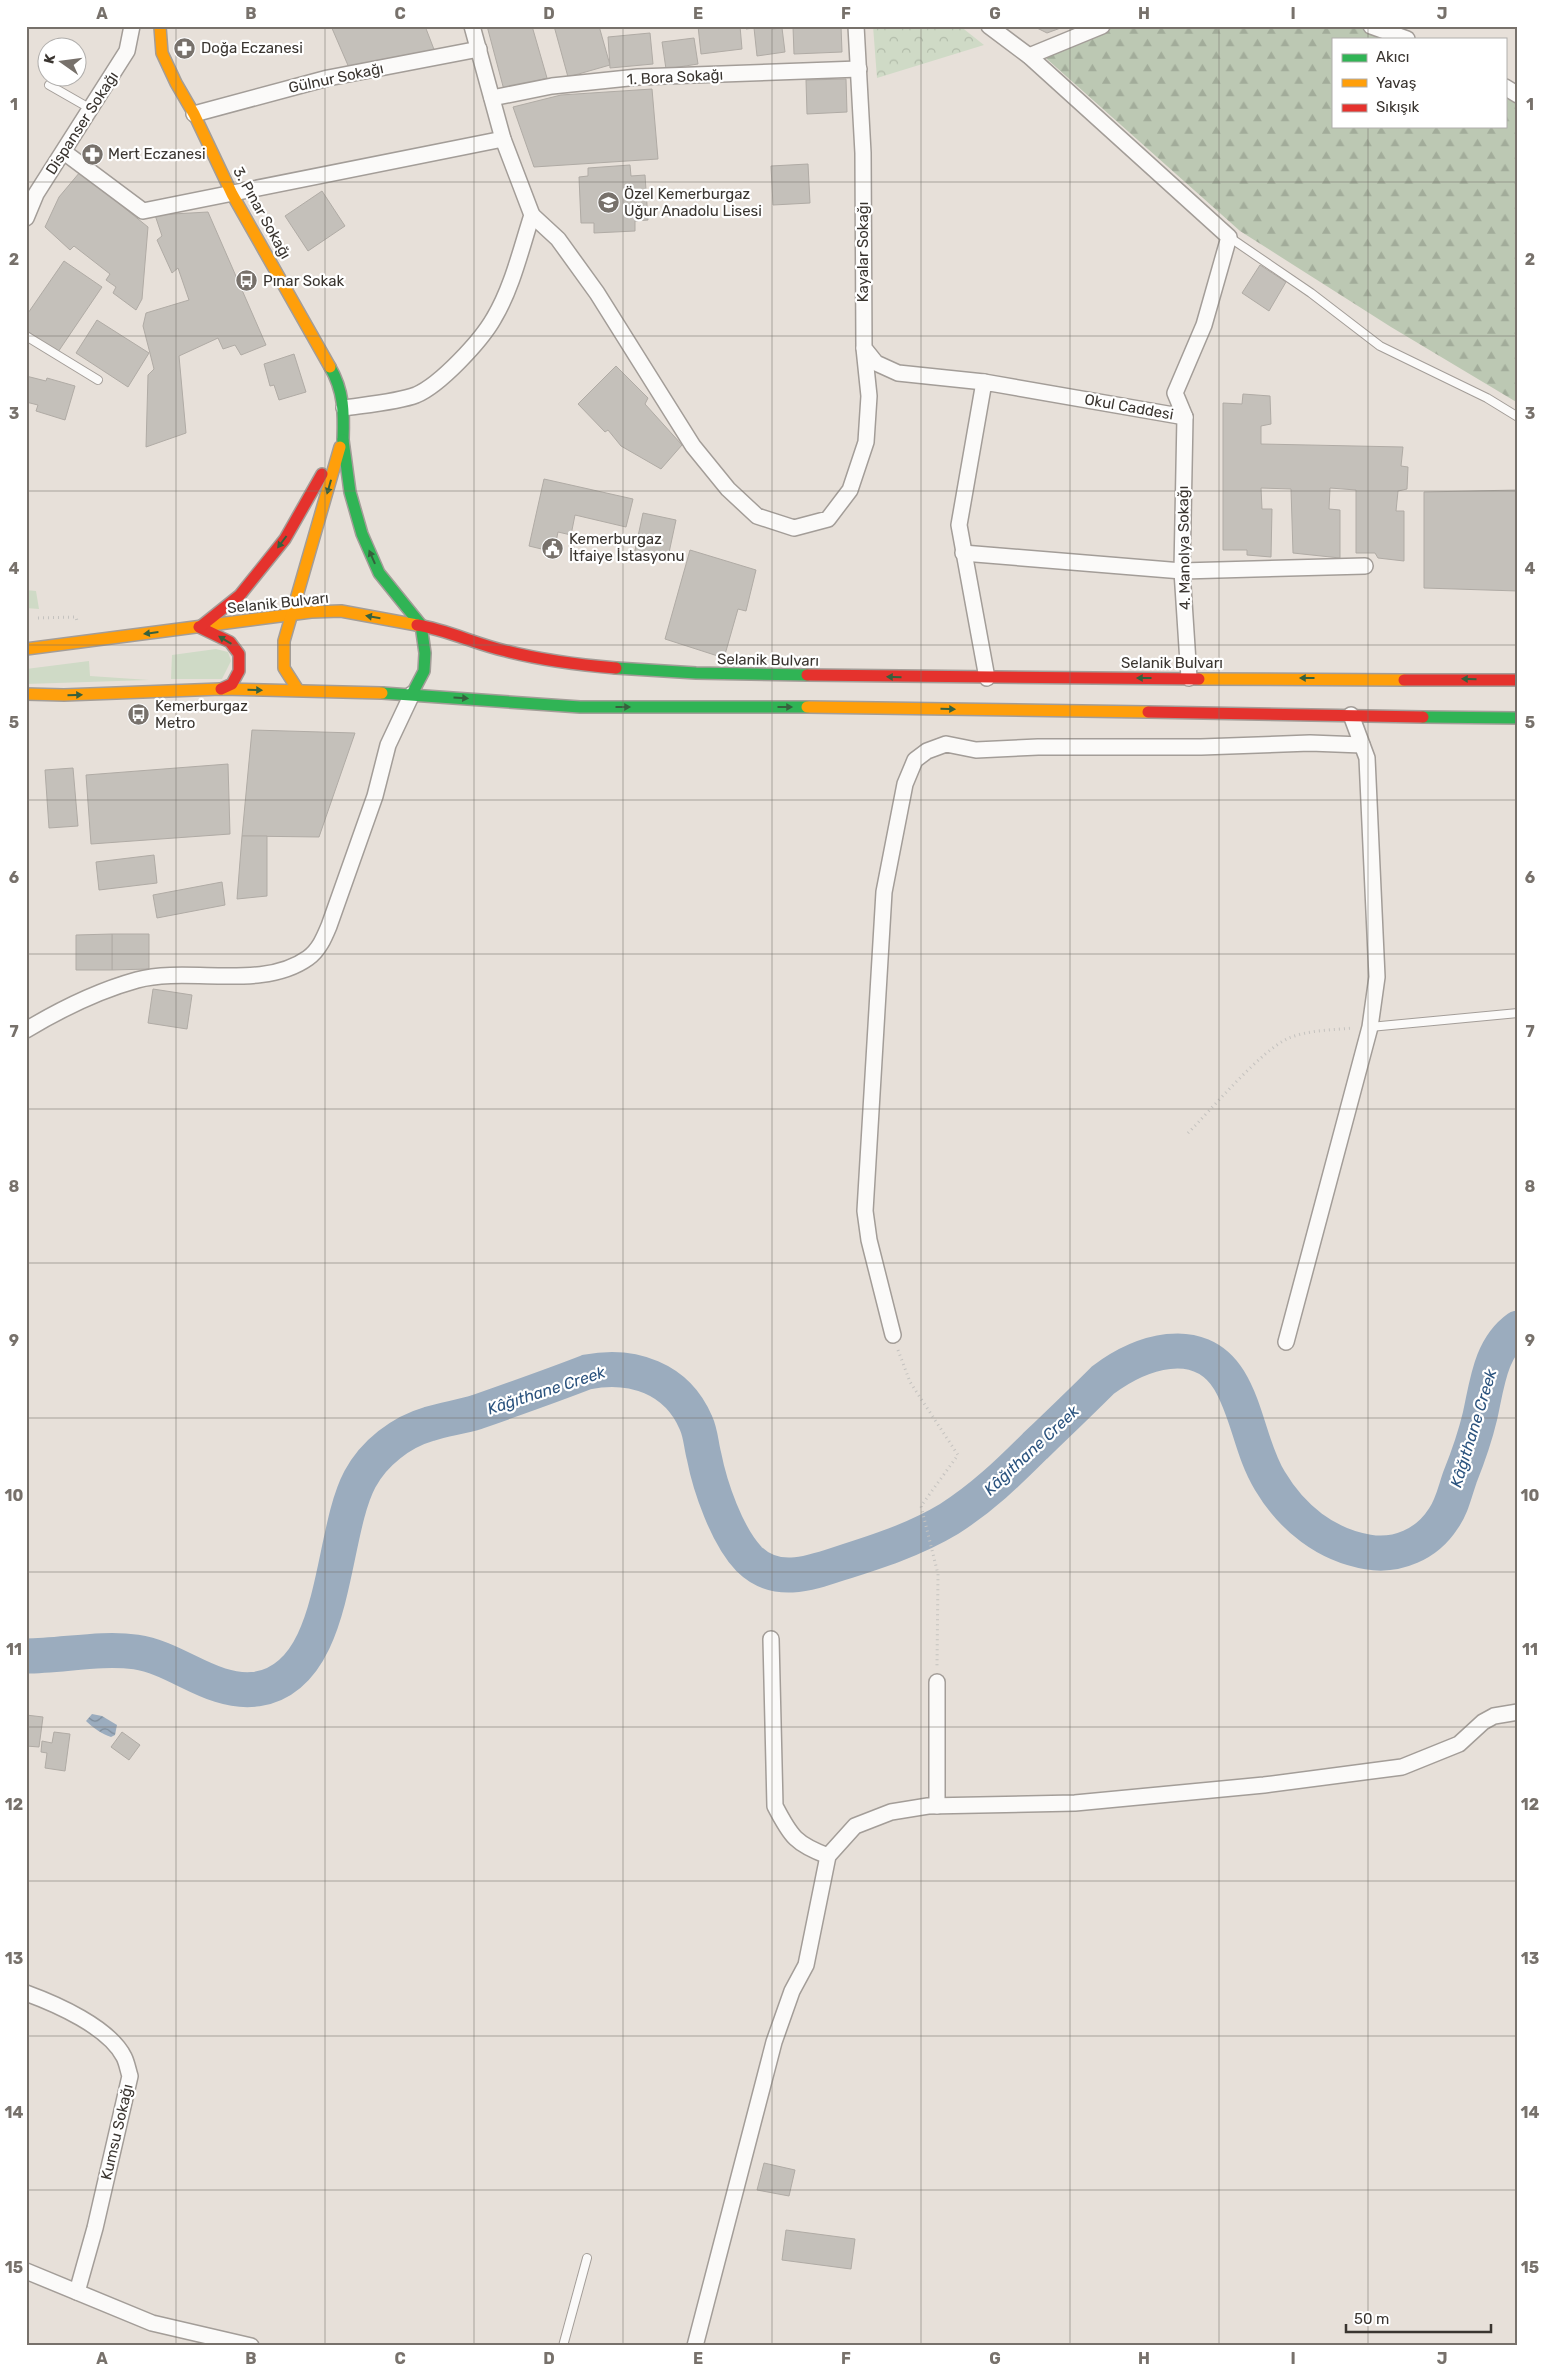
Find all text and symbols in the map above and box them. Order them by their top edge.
text: A [96,4,108,23]
text: B [245,4,257,23]
text: C [394,4,406,23]
text: D [543,4,555,23]
text: E [693,4,703,23]
text: F [841,4,851,23]
text: G [989,4,1001,23]
text: H [1138,4,1150,23]
text: I [1290,4,1296,23]
text: J [1437,4,1447,23]
pharmacy icon: Doğa Eczanesi [173,36,197,60]
north arrow [38,38,88,88]
legend [1332,38,1506,128]
place label: Doğa Eczanesi [201,39,303,57]
text: Akıcı [1376,48,1409,66]
text: K [40,52,59,66]
street label: Gülnur Sokağı [287,59,385,97]
street label: 1. Bora Sokağı [626,65,724,89]
street label: Dispanser Sokağı [42,68,122,178]
text: Yavaş [1376,74,1417,92]
text: 1 [10,95,18,114]
text: 1 [1526,95,1534,114]
text: Sıkışık [1376,98,1420,116]
pharmacy icon: Mert Eczanesi [80,142,104,166]
place label: Mert Eczanesi [108,145,206,163]
street label: 3. Pınar Sokağı [229,164,295,262]
place label: Özel Kemerburgaz Uğur Anadolu Lisesi [624,185,762,220]
school or university icon: Özel Kemerburgaz Uğur Anadolu Lisesi [596,191,620,215]
street label: Kayalar Sokağı [854,202,872,302]
text: 2 [9,250,19,269]
text: 2 [1525,250,1535,269]
bus stop icon: Pınar Sokak [235,269,259,293]
place label: Pınar Sokak [263,272,344,290]
street label: Okul Caddesi [1083,390,1175,424]
text: 3 [9,404,19,423]
text: 3 [1525,404,1535,423]
one-way arrow [325,479,333,494]
street label: 4. Manolya Sokağı [1174,486,1194,610]
place label: Kemerburgaz İtfaiye İstasyonu [569,530,685,565]
one-way arrow [277,535,287,549]
public building icon: Kemerburgaz İtfaiye İstasyonu [541,536,565,560]
one-way arrow [368,550,376,564]
text: 4 [9,559,20,578]
text: 4 [1525,559,1536,578]
street label: Selanik Bulvarı [226,589,330,617]
one-way arrow [365,612,381,620]
one-way arrow [142,629,158,637]
one-way arrow [218,636,231,645]
street label: Selanik Bulvarı [717,650,819,670]
street label: Selanik Bulvarı [1121,654,1223,672]
one-way arrow [886,672,902,680]
one-way arrow [1136,674,1152,682]
one-way arrow [1298,674,1314,682]
one-way arrow [1461,675,1477,683]
one-way arrow [247,686,263,694]
one-way arrow [67,691,83,699]
one-way arrow [453,694,469,702]
place label: Kemerburgaz Metro [155,697,248,732]
bus stop icon: Kemerburgaz Metro [127,703,151,727]
one-way arrow [615,703,631,711]
one-way arrow [778,703,794,711]
one-way arrow [940,705,956,713]
text: 5 [9,713,19,732]
text: 5 [1525,713,1535,732]
text: 6 [9,868,19,887]
text: 6 [1525,868,1535,887]
text: 7 [9,1022,19,1041]
text: 7 [1525,1022,1535,1041]
text: 8 [9,1177,20,1196]
text: 8 [1525,1177,1536,1196]
text: 9 [9,1331,19,1350]
text: 9 [1525,1331,1535,1350]
water label: Kâğıthane Creek [485,1362,608,1418]
water label: Kâğıthane Creek [1446,1366,1501,1490]
water label: Kâğıthane Creek [980,1401,1083,1499]
text: 10 [5,1486,24,1505]
text: 10 [1521,1486,1540,1505]
text: 11 [6,1640,22,1659]
text: 11 [1522,1640,1538,1659]
text: 12 [5,1795,23,1814]
text: 12 [1521,1795,1539,1814]
text: 13 [5,1949,23,1968]
text: 13 [1521,1949,1539,1968]
street label: Kumsu Sokağı [97,2082,137,2182]
text: 14 [5,2103,24,2122]
text: 14 [1521,2103,1540,2122]
text: 15 [5,2258,23,2277]
text: 15 [1521,2258,1539,2277]
scale bar [1346,2302,1492,2334]
text: 50 m [1354,2310,1389,2328]
text: A [96,2349,108,2368]
text: B [245,2349,257,2368]
text: C [394,2349,406,2368]
text: D [543,2349,555,2368]
text: E [693,2349,703,2368]
text: F [841,2349,851,2368]
text: G [989,2349,1001,2368]
text: H [1138,2349,1150,2368]
text: I [1290,2349,1296,2368]
text: J [1437,2349,1447,2368]

